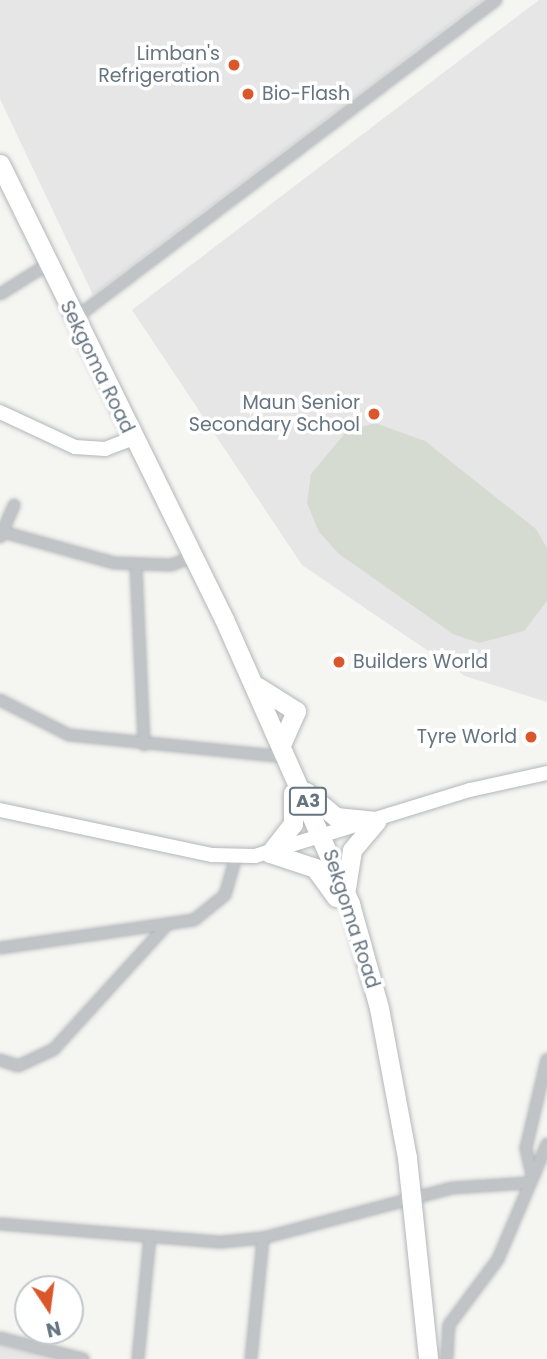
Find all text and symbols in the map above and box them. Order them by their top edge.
place label: Limban's Refrigeration [98,43,220,87]
marker: Limban's Refrigeration [226,57,242,73]
place label: Bio-Flash [262,83,350,105]
marker: Bio-Flash [240,86,256,102]
street label: Sekgoma Road [55,297,139,437]
place label: Maun Senior Secondary School [189,392,360,436]
marker: Maun Senior Secondary School [366,406,382,422]
place label: Builders World [353,651,488,673]
marker: Builders World [331,654,347,670]
place label: Tyre World [417,726,517,748]
marker: Tyre World [523,729,539,745]
road number: A3 [289,786,327,816]
street label: Sekgoma Road [318,847,384,991]
north arrow [14,1275,84,1345]
text: N [43,1314,63,1344]

